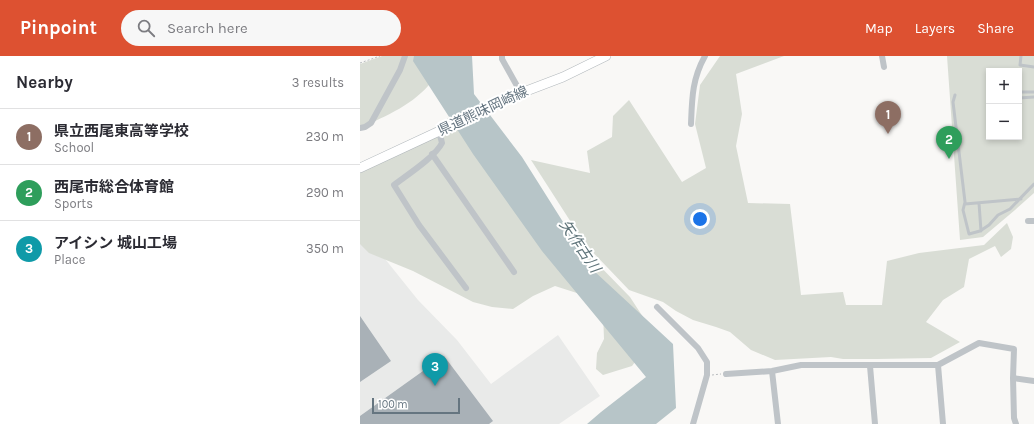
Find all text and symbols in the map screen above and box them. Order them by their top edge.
search box [121,10,401,46]
text: Pinpoint [20,17,97,39]
icon: search [135,17,157,39]
text: Search here [167,19,248,37]
text: Map [865,20,893,37]
text: Layers [915,20,955,37]
text: Share [977,20,1014,37]
map controls [986,68,1022,140]
button: + [986,68,1022,104]
text: Nearby [16,72,73,92]
text: 3 results [292,75,344,90]
street label: 県道熊味岡崎線 [435,83,531,139]
pin: 1 [875,101,901,134]
button: − [986,104,1022,140]
text: 県立西尾東高等学校 [54,122,189,140]
pin: 2 [936,126,962,159]
text: 1 [27,129,31,144]
text: 230 m [306,129,344,144]
text: School [54,140,94,155]
text: 西尾市総合体育館 [54,178,174,196]
text: 2 [25,185,33,200]
text: 290 m [306,185,344,200]
text: Sports [54,196,93,211]
your location [690,209,710,229]
water label: 矢作古川 [556,216,605,278]
text: アイシン 城山工場 [54,234,177,252]
text: 3 [25,241,33,256]
text: 350 m [306,241,344,256]
text: Place [54,252,85,267]
pin: 3 [422,353,448,386]
scale bar [372,396,460,415]
text: 100 m [378,398,408,411]

